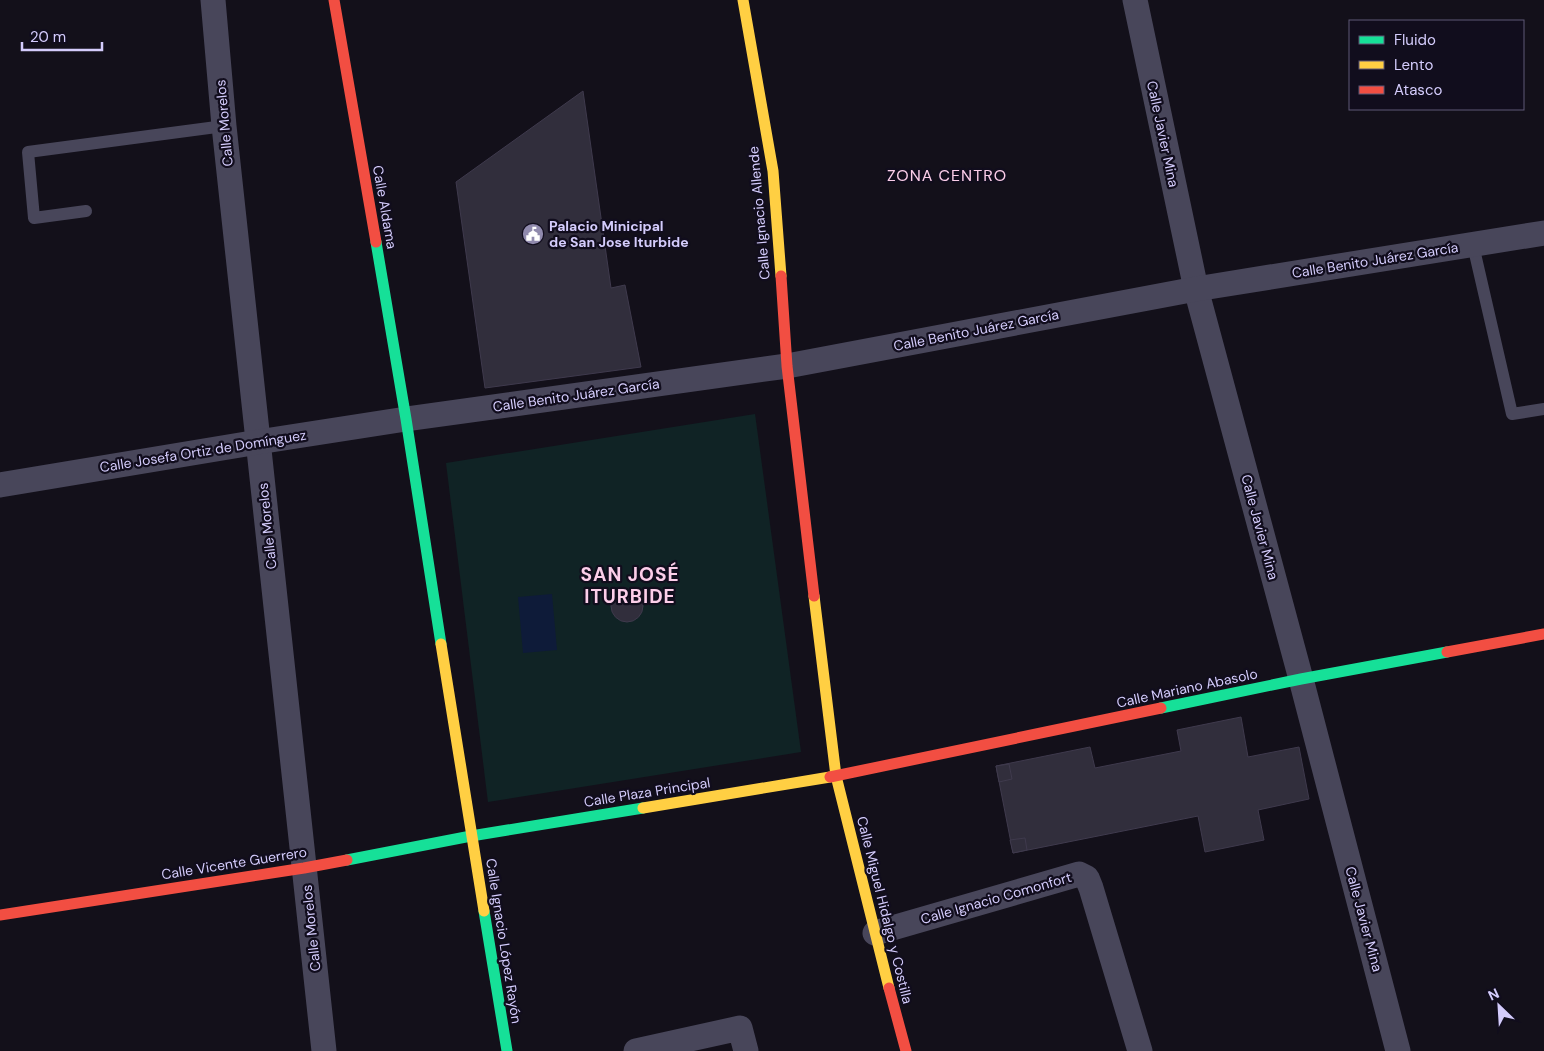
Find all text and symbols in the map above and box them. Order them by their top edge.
scale bar [22,20,102,52]
legend [1349,20,1524,110]
text: 20 m [30,27,66,47]
text: Fluido [1394,30,1436,50]
text: Lento [1394,55,1433,75]
street label: Calle Morelos [211,79,237,167]
street label: Calle Javier Mina [1143,79,1183,189]
text: Atasco [1394,80,1442,100]
street label: Calle Ignacio Allende [744,145,774,281]
street label: Calle Aldama [369,164,401,250]
district label: ZONA CENTRO [887,165,1007,186]
place label: Palacio Minicipal de San Jose Iturbide [549,217,689,251]
public building icon: Palacio Minicipal de San Jose Iturbide [521,222,545,246]
street label: Calle Benito Juárez García [1291,238,1459,282]
street label: Calle Benito Juárez García [892,305,1060,355]
street label: Calle Benito Juárez García [491,374,661,416]
street label: Calle Josefa Ortiz de Domínguez [98,426,308,476]
street label: Calle Javier Mina [1237,472,1283,582]
street label: Calle Morelos [254,482,280,570]
district label: SAN JOSÉ ITURBIDE [581,562,680,609]
street label: Calle Mariano Abasolo [1115,664,1259,712]
street label: Calle Plaza Principal [583,773,711,811]
street label: Calle Miguel Hidalgo y Costilla [853,814,917,1006]
street label: Calle Vicente Guerrero [160,843,308,883]
street label: Calle Ignacio López Rayón [482,857,526,1025]
street label: Calle Javier Mina [1341,864,1387,974]
street label: Calle Ignacio Comonfort [918,868,1074,928]
street label: Calle Morelos [298,884,324,972]
north arrow [1474,981,1524,1031]
text: N [1485,984,1502,1005]

